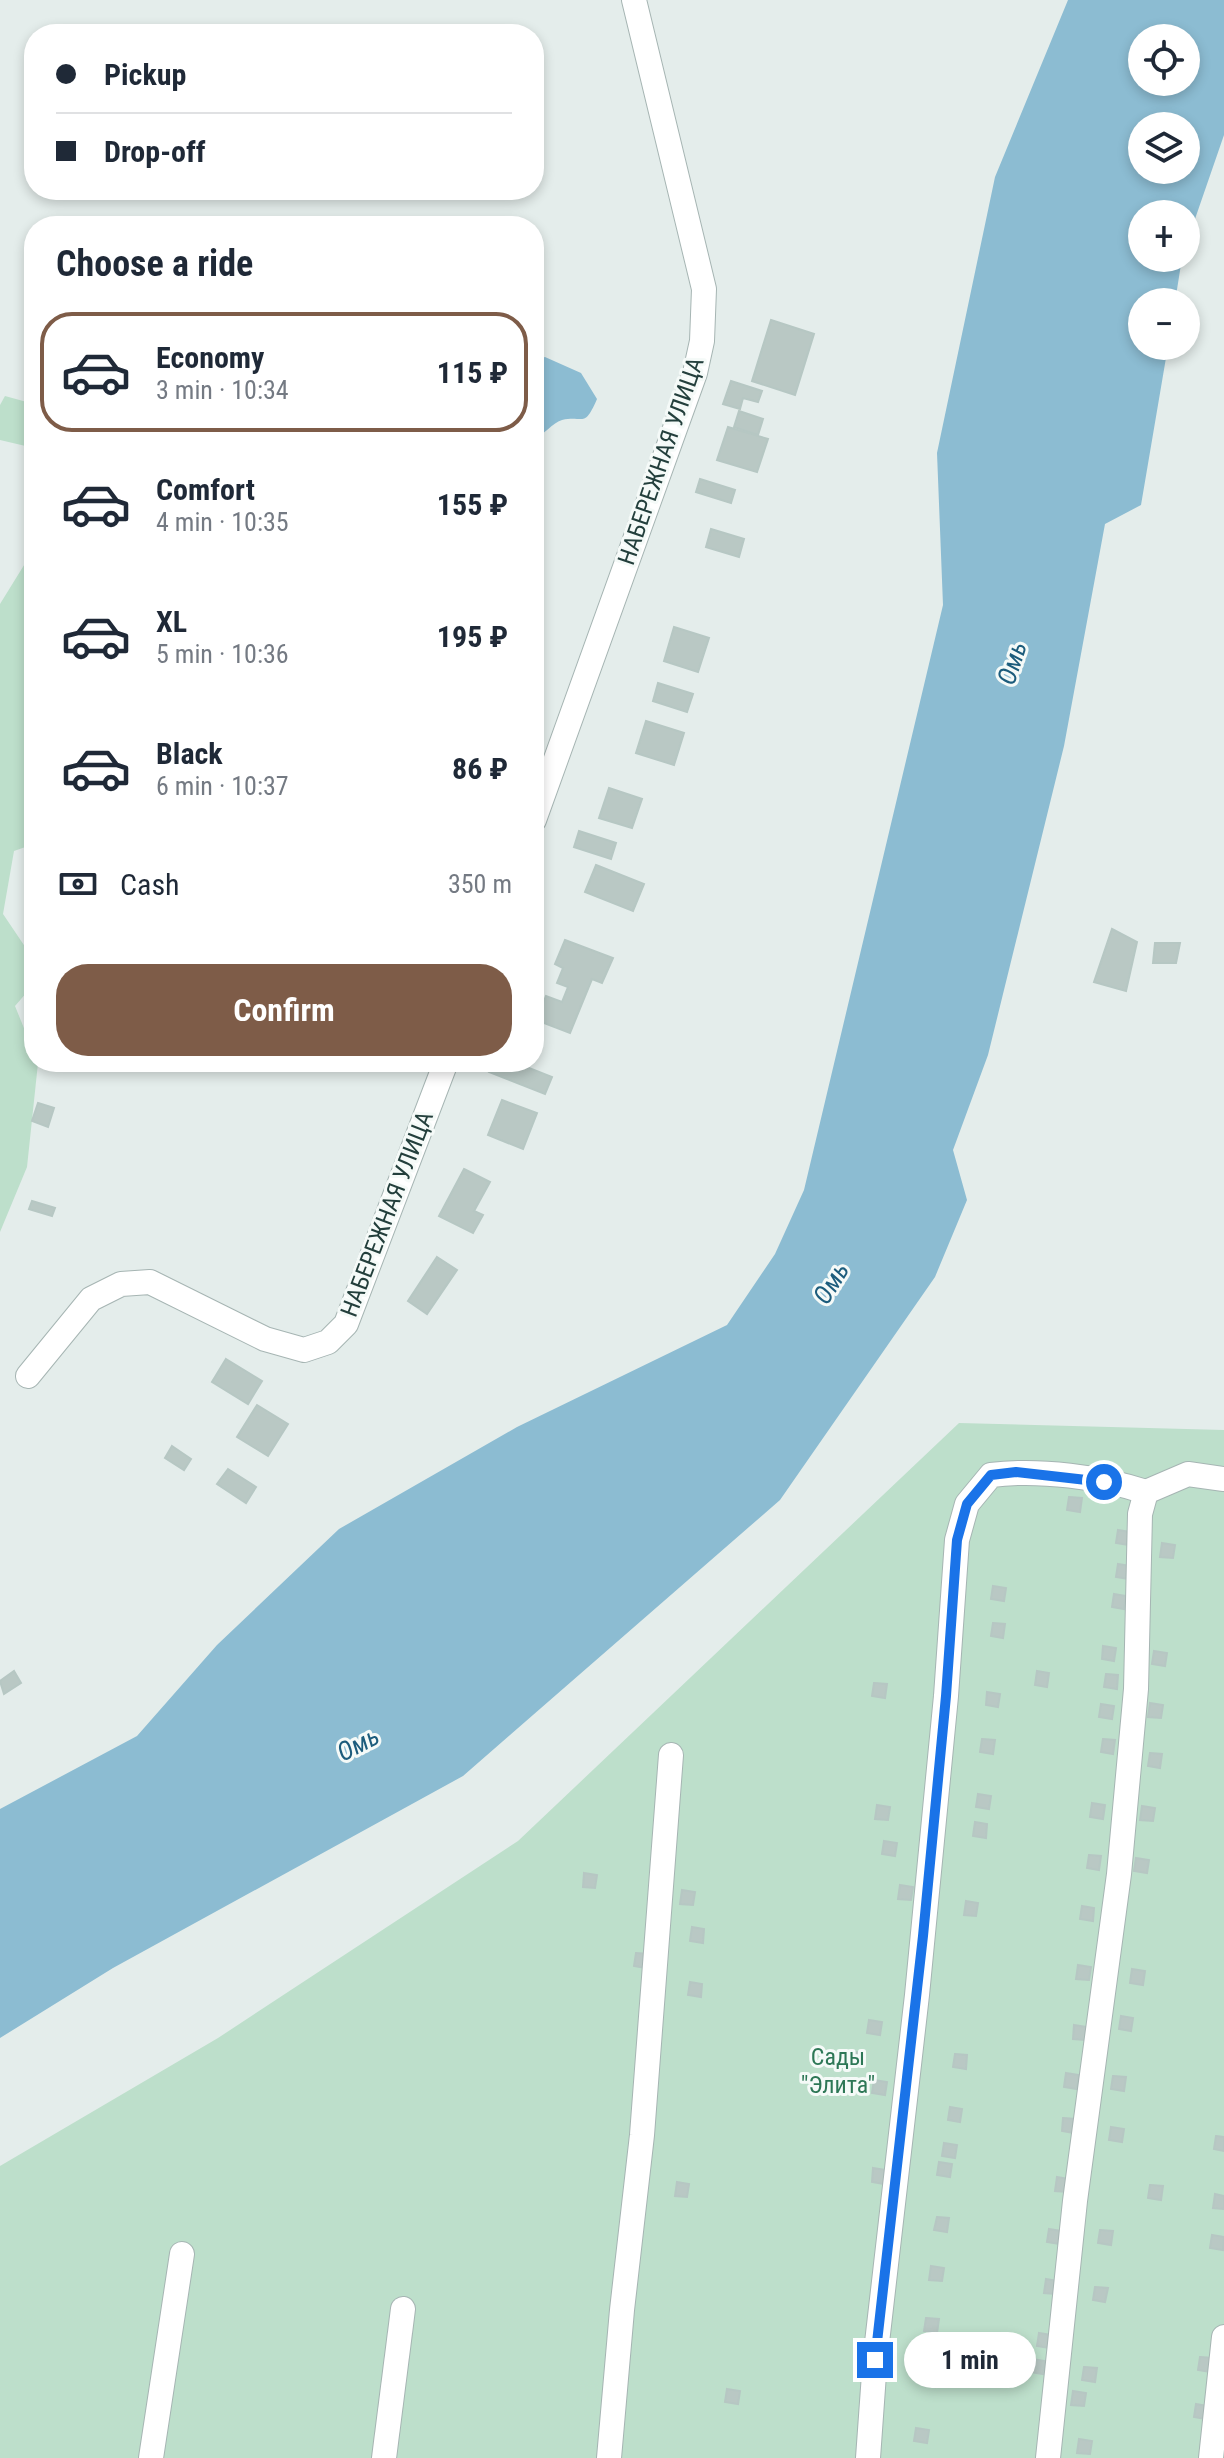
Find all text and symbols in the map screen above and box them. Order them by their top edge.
map controls [1128,24,1200,360]
button: locate [1128,24,1200,96]
text: Pickup [104,57,186,92]
button: layers [1128,112,1200,184]
text: Drop-off [104,134,206,169]
button: + [1128,200,1200,272]
text: Choose a ride [56,243,253,285]
button: − [1128,288,1200,360]
icon: car [60,336,132,408]
text: Economy [156,340,264,375]
street label: НАБЕРЕЖНАЯ УЛИЦА [612,353,710,569]
text: 115 ₽ [437,355,508,390]
text: 3 min · 10:34 [156,375,289,405]
icon: car [60,468,132,540]
text: Comfort [156,472,255,507]
text: 155 ₽ [437,487,508,522]
text: 4 min · 10:35 [156,507,289,537]
icon: car [60,600,132,672]
text: XL [156,604,187,639]
text: 195 ₽ [437,619,508,654]
water label: Омь [991,638,1033,688]
text: 5 min · 10:36 [156,639,289,669]
icon: car [60,732,132,804]
text: Black [156,736,223,771]
text: 86 ₽ [452,751,508,786]
text: 6 min · 10:37 [156,771,289,801]
icon: cash [56,862,100,906]
text: Cash [120,867,180,902]
text: 350 m [448,869,512,899]
button: Confirm [56,964,512,1056]
street label: НАБЕРЕЖНАЯ УЛИЦА [335,1107,439,1321]
water label: Омь [807,1257,855,1309]
route start [1086,1464,1122,1500]
water label: Омь [332,1721,384,1767]
park label: Сады "Элита" [801,2043,875,2099]
callout: 1 min [903,2332,1035,2388]
route end [857,2342,893,2378]
text: 1 min [941,2345,999,2375]

